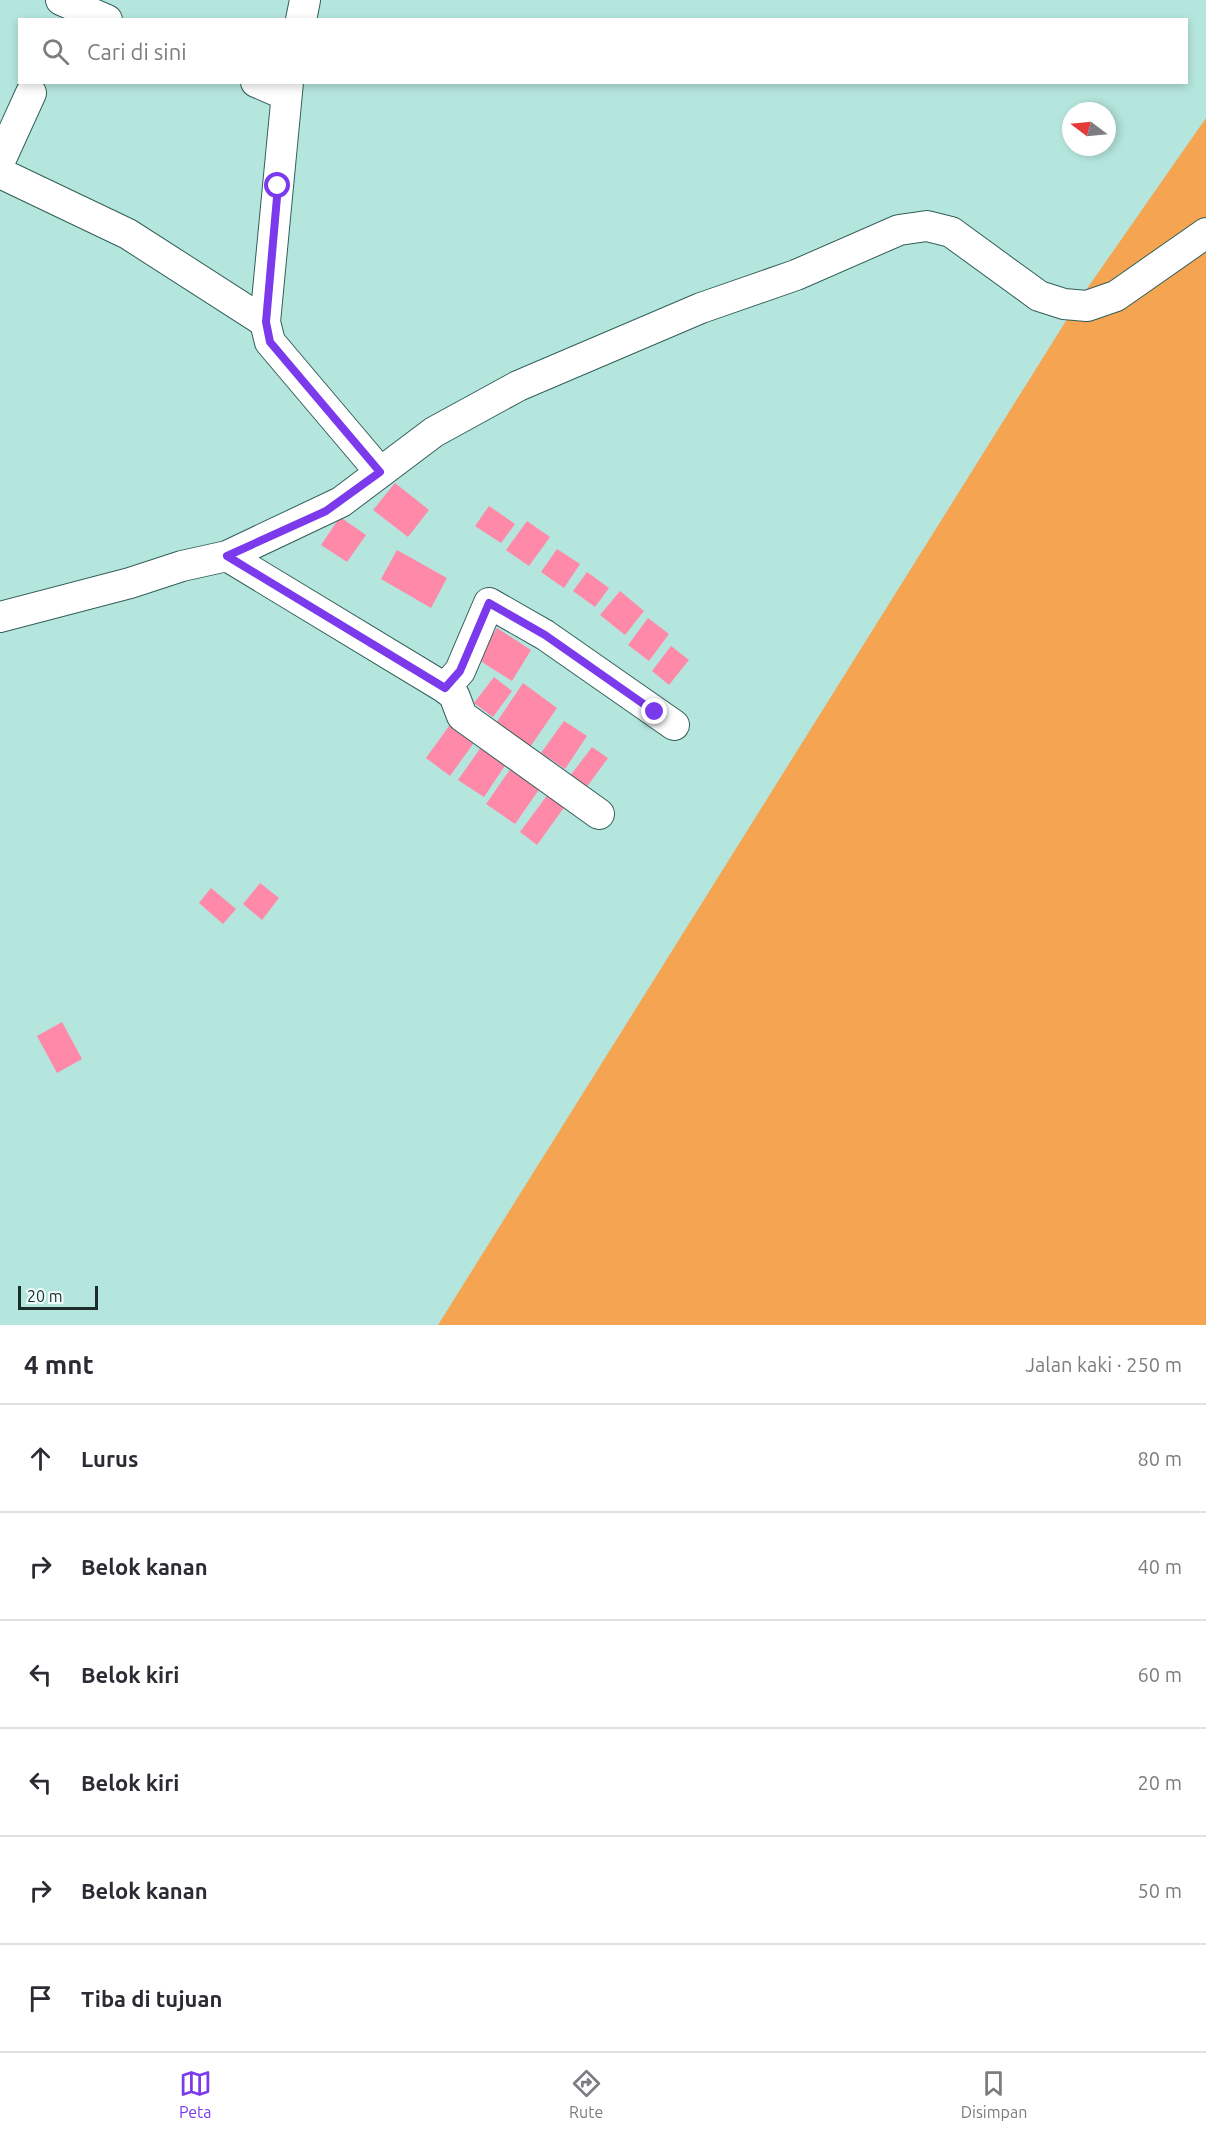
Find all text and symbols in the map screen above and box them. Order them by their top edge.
search box [18,18,1188,84]
icon: search [39,35,72,68]
text: Cari di sini [87,39,187,64]
north arrow [1062,102,1116,156]
route start [264,172,290,198]
route end [641,698,667,724]
scale bar [18,1283,98,1310]
text: 20 m [27,1287,63,1305]
text: 4 mnt [24,1350,94,1379]
text: Jalan kaki · 250 m [1025,1353,1182,1376]
icon: ahead [24,1442,57,1475]
text: Lurus [81,1446,138,1471]
text: 80 m [1138,1447,1182,1470]
icon: right [24,1550,57,1583]
text: Belok kanan [81,1554,208,1579]
text: 40 m [1138,1555,1182,1578]
icon: left [24,1658,57,1691]
text: Belok kiri [81,1662,179,1687]
text: 60 m [1138,1663,1182,1686]
icon: left [24,1766,57,1799]
text: Belok kiri [81,1770,179,1795]
text: 20 m [1138,1771,1182,1794]
icon: right [24,1874,57,1907]
text: Belok kanan [81,1878,208,1903]
text: 50 m [1138,1879,1182,1902]
icon: arrive [24,1982,57,2015]
text: Tiba di tujuan [81,1986,222,2011]
tab: Peta [179,2067,212,2121]
tab: Rute [569,2067,603,2121]
tab: Disimpan [961,2067,1027,2121]

